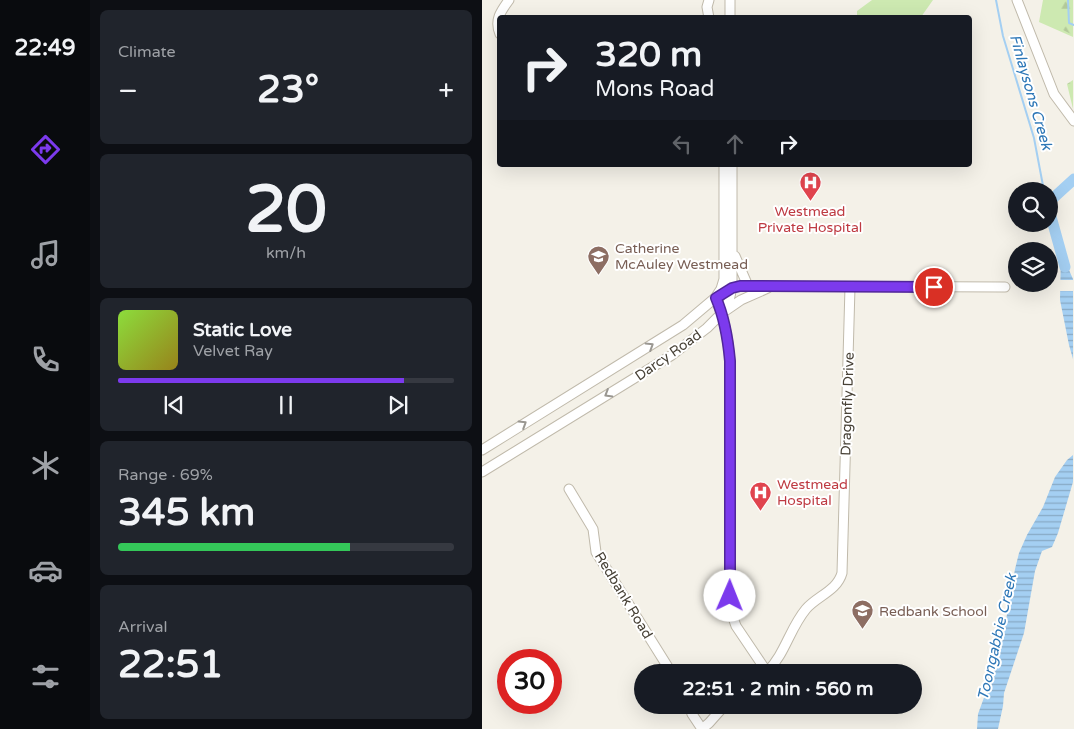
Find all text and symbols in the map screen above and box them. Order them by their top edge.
water label: Finlaysons Creek [1006,32,1057,154]
text: 320 m [595,34,702,76]
text: 22:49 [15,35,75,61]
icon: right [512,35,577,100]
text: Climate [118,42,176,62]
text: 23° [257,67,319,113]
text: − [118,74,138,108]
text: + [438,74,454,108]
text: Mons Road [595,76,714,102]
icon: left [668,130,696,158]
icon: ahead [721,130,749,158]
icon: right [774,130,802,158]
icon: directions [28,132,63,167]
text: 20 [245,171,327,250]
hospital icon: Westmead Private Hospital [798,171,822,202]
map controls [1008,182,1058,292]
button: search [1008,182,1058,232]
place label: Westmead Private Hospital [758,203,862,236]
icon: music [28,237,63,272]
place label: Catherine McAuley Westmead [615,240,748,273]
button: layers [1008,242,1058,292]
text: km/h [266,243,306,263]
school or university icon: Catherine McAuley Westmead [587,244,611,275]
pin [913,266,955,308]
icon: arrive [920,273,948,301]
text: Static Love [193,319,292,341]
street label: Darcy Road [632,326,705,385]
text: Velvet Ray [193,341,273,361]
icon: phone [28,342,63,377]
one-way arrow [645,342,654,352]
street label: Dragonfly Drive [837,352,858,456]
one-way arrow [605,388,614,398]
icon: previous [160,391,188,419]
icon: pause [272,391,300,419]
icon: next [384,391,412,419]
one-way arrow [518,421,527,430]
icon: climate [28,448,63,483]
text: Range · 69% [118,465,213,485]
place label: Westmead Hospital [777,476,848,509]
hospital icon: Westmead Hospital [749,480,773,511]
text: 345 km [118,490,255,536]
street label: Redbank Road [591,549,656,642]
icon: car [28,553,63,588]
position arrow [703,569,755,621]
water label: Toongabbie Creek [974,570,1021,702]
school or university icon: Redbank School [851,599,875,630]
place label: Redbank School [879,603,987,620]
text: Arrival [118,617,167,637]
text: 22:51 [118,642,223,688]
speed limit sign: 30 [497,649,562,714]
icon: filters [28,659,63,694]
text: 22:51 · 2 min · 560 m [682,678,874,700]

